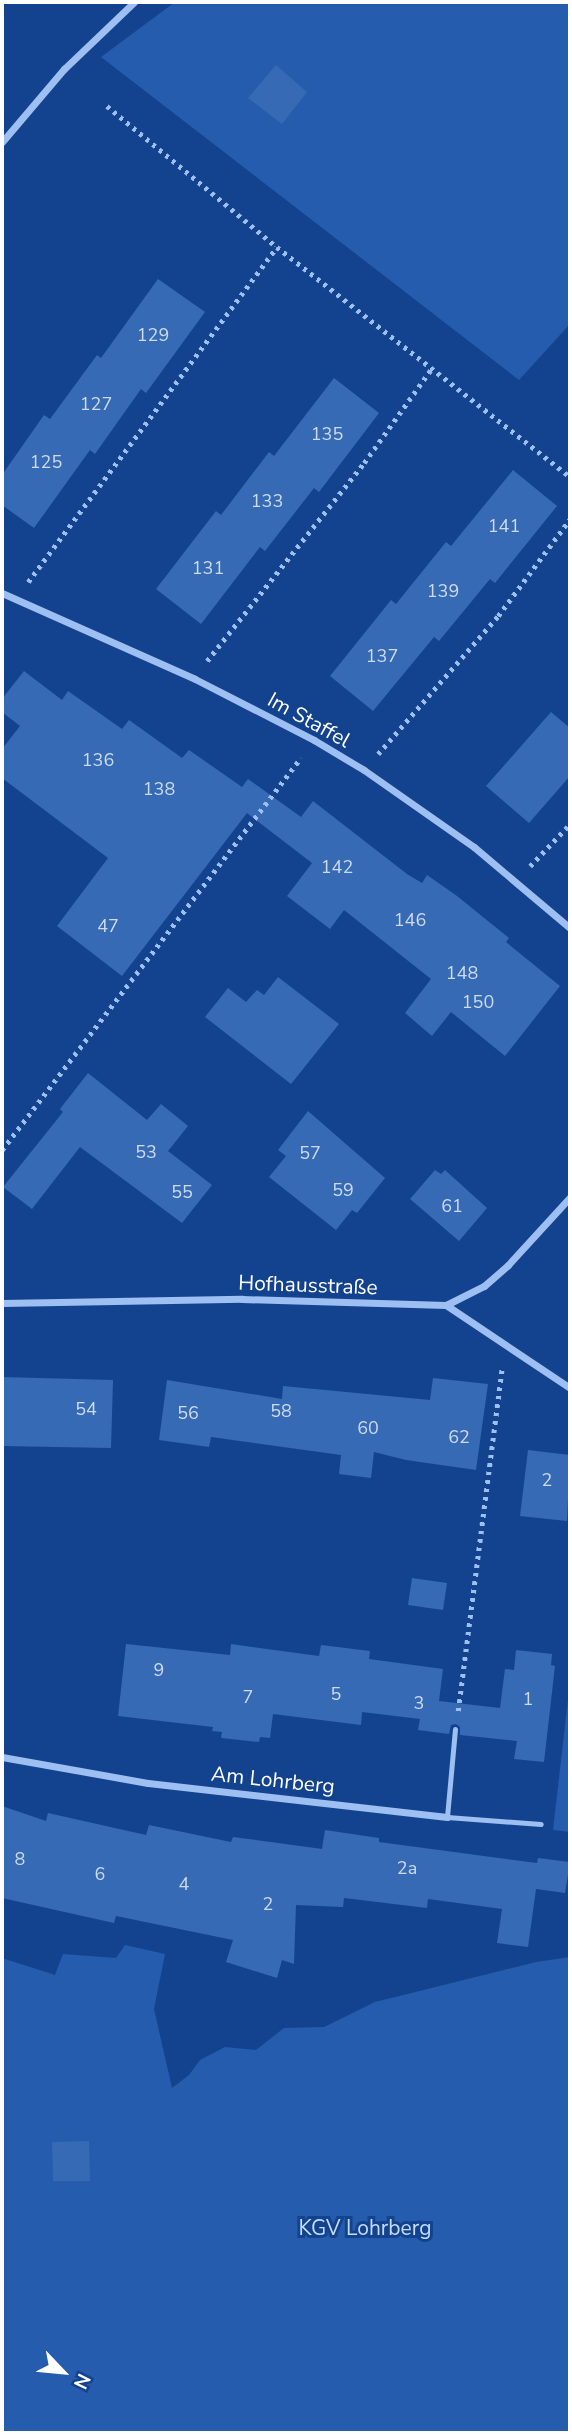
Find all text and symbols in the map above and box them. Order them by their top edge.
house number: 129 [137,324,169,346]
house number: 127 [80,393,112,415]
house number: 135 [311,423,343,445]
house number: 125 [30,451,62,473]
house number: 133 [251,490,283,512]
house number: 141 [488,515,520,537]
house number: 131 [192,557,224,579]
house number: 139 [427,580,459,602]
house number: 137 [366,645,398,667]
street label: Im Staffel [263,687,355,753]
house number: 136 [82,749,114,771]
house number: 138 [143,778,175,800]
house number: 142 [321,856,353,878]
house number: 146 [394,909,426,931]
house number: 47 [97,915,119,937]
house number: 148 [446,962,478,984]
house number: 150 [462,991,494,1013]
house number: 53 [135,1141,157,1163]
house number: 57 [299,1142,321,1164]
house number: 59 [332,1179,354,1201]
house number: 55 [171,1181,193,1203]
house number: 61 [441,1195,463,1217]
street label: Hofhausstraße [238,1270,378,1300]
house number: 54 [75,1398,97,1420]
house number: 58 [270,1400,292,1422]
house number: 56 [177,1402,199,1424]
house number: 60 [357,1417,379,1439]
house number: 62 [448,1426,470,1448]
house number: 2 [542,1469,552,1491]
house number: 9 [154,1659,164,1681]
house number: 5 [331,1683,341,1705]
house number: 7 [243,1686,253,1708]
house number: 1 [523,1688,533,1710]
house number: 3 [414,1692,424,1714]
street label: Am Lohrberg [210,1761,336,1799]
house number: 8 [15,1848,25,1870]
house number: 2a [397,1857,417,1879]
house number: 6 [95,1863,105,1885]
house number: 4 [179,1873,189,1895]
house number: 2 [263,1893,273,1915]
park label: KGV Lohrberg [299,2215,431,2241]
north arrow [28,2337,98,2407]
text: N [67,2369,97,2393]

